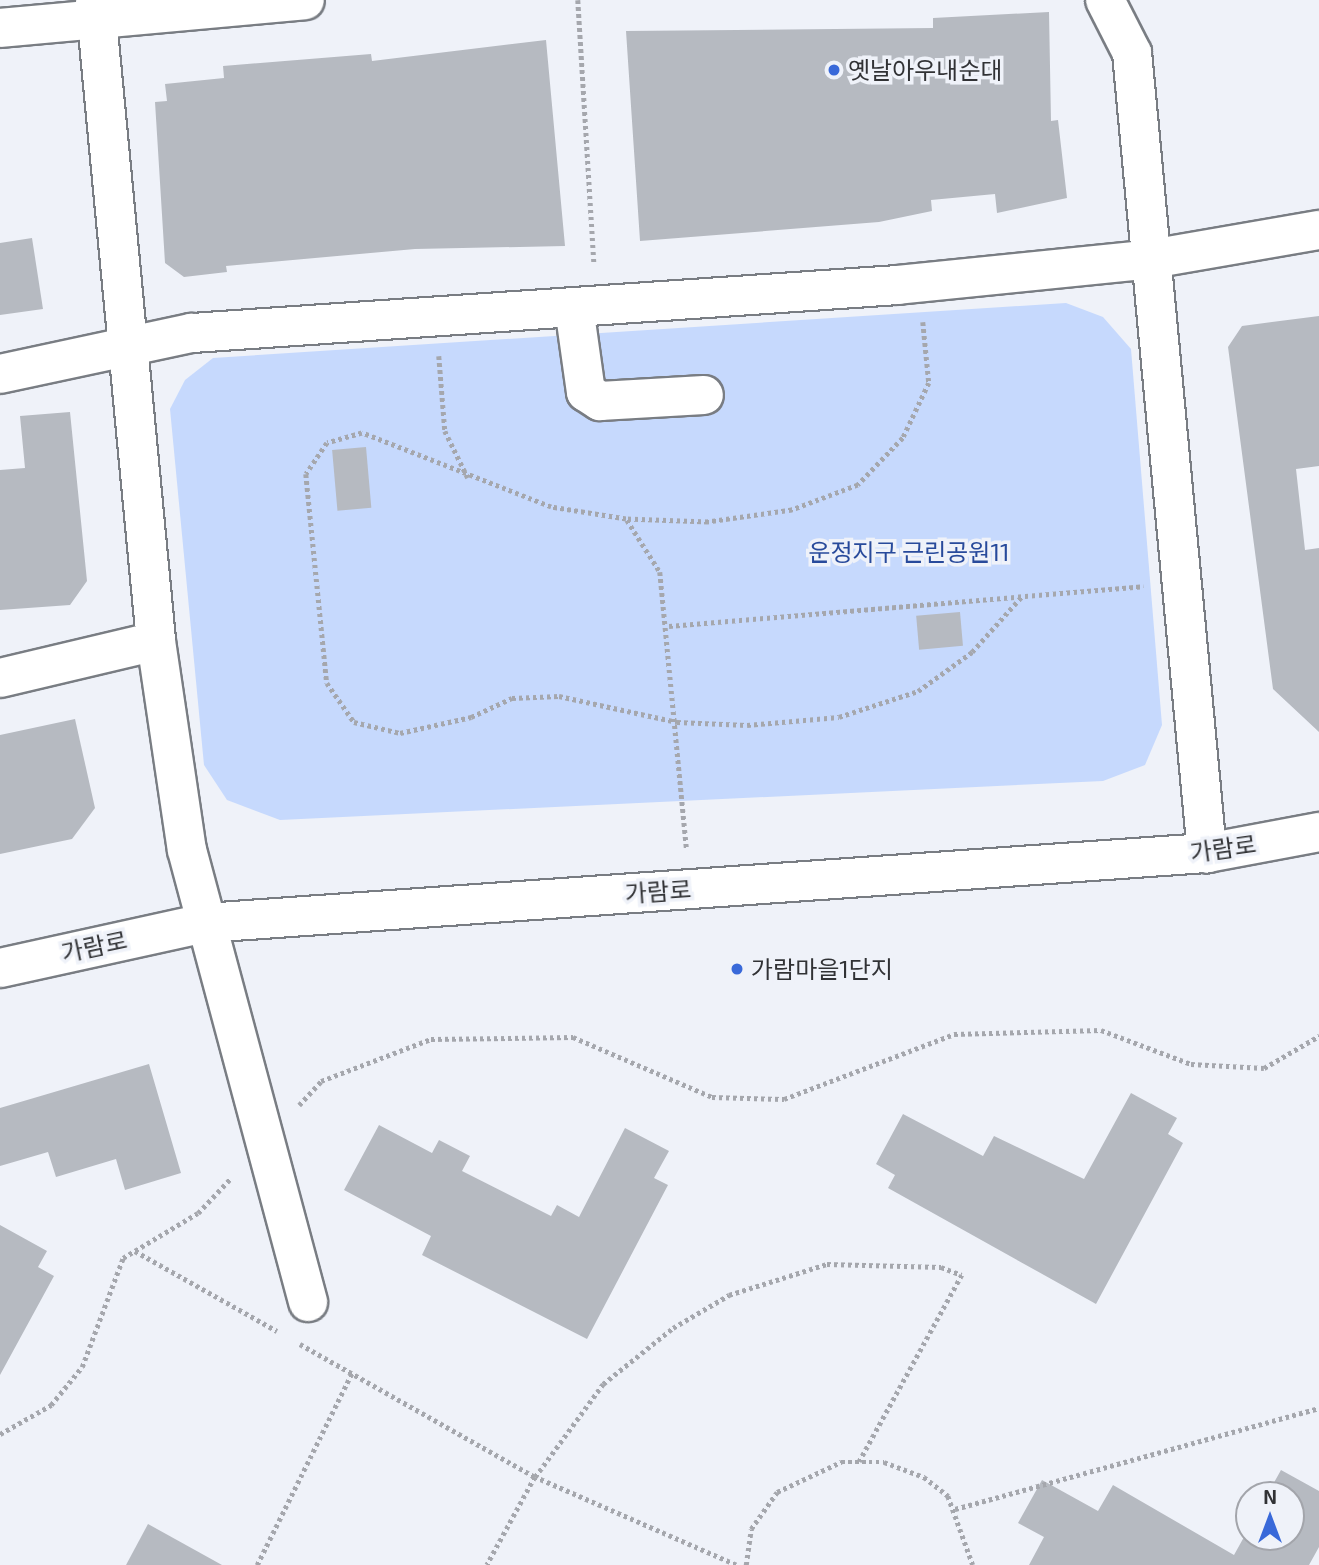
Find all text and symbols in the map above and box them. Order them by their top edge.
place label: 옛날아우내순대 [848,56,1003,84]
marker: 옛날아우내순대 [826,62,842,78]
park label: 운정지구 근린공원11 [808,538,1010,566]
street label: 가람로 [1188,829,1258,867]
street label: 가람로 [624,874,692,908]
street label: 가람로 [59,925,129,967]
place label: 가람마을1단지 [751,955,893,983]
marker: 가람마을1단지 [729,961,745,977]
north arrow [1235,1481,1305,1551]
text: N [1263,1485,1277,1508]

